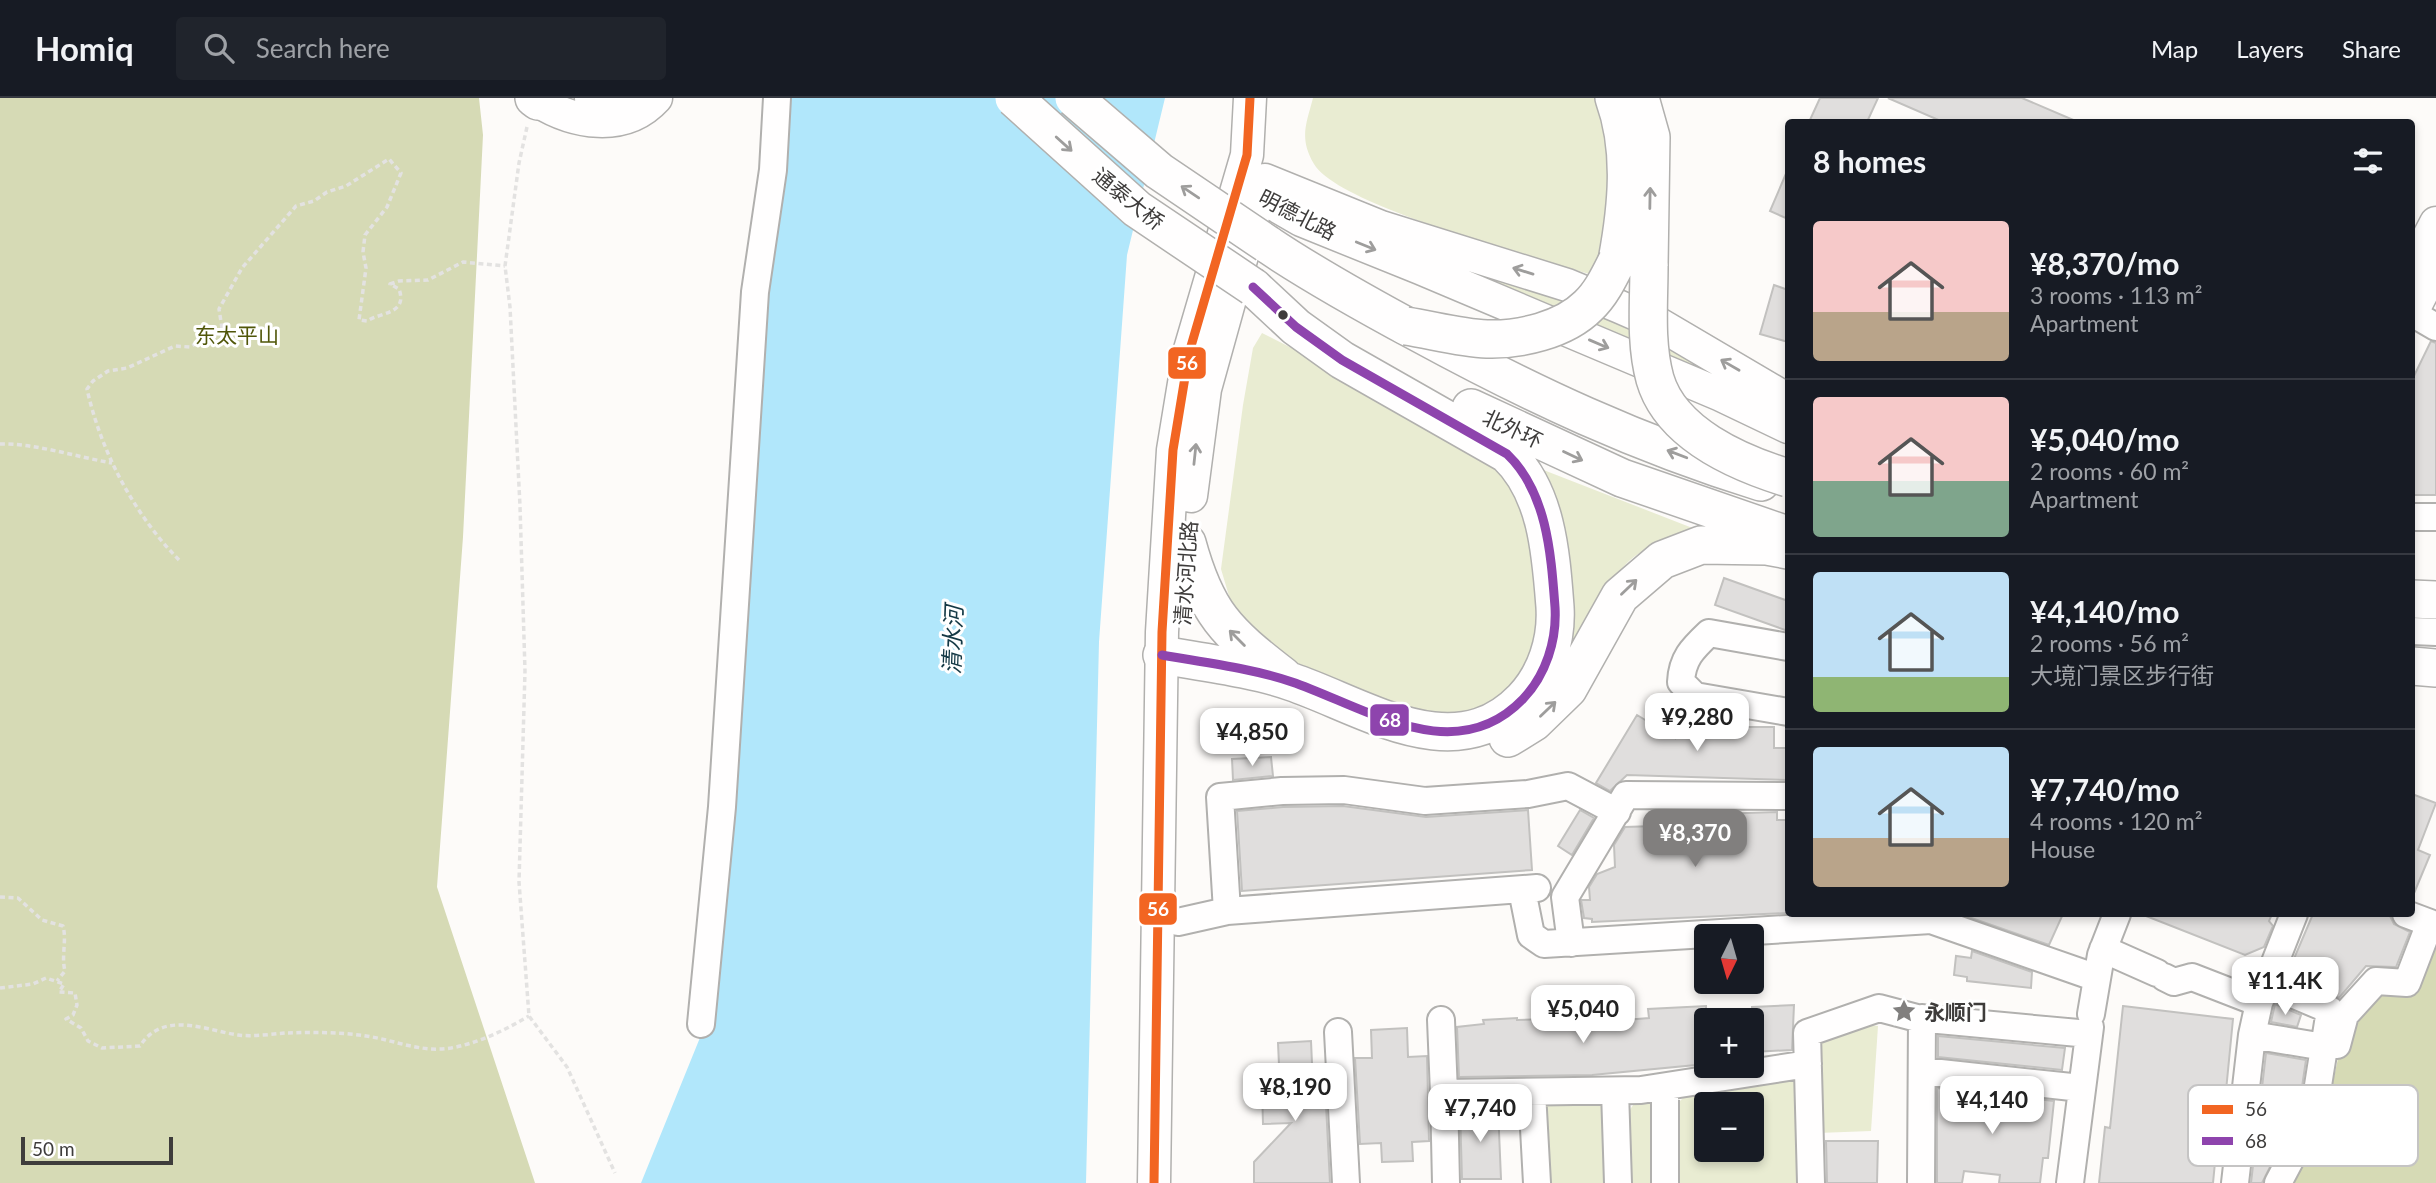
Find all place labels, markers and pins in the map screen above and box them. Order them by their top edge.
unlabelled marker [1276,308,1290,322]
pin: ¥9,280 [1640,694,1754,753]
pin: ¥4,850 [1195,708,1309,768]
pin: ¥8,370 [1638,810,1752,869]
pin: ¥11.4K [2228,958,2342,1017]
pin: ¥5,040 [1526,986,1640,1045]
place icon: 永顺门 [1890,997,1918,1025]
place label: 永顺门 [1924,999,1987,1024]
pin: ¥8,190 [1238,1063,1352,1123]
pin: ¥4,140 [1935,1076,2049,1136]
pin: ¥7,740 [1423,1084,1537,1144]

